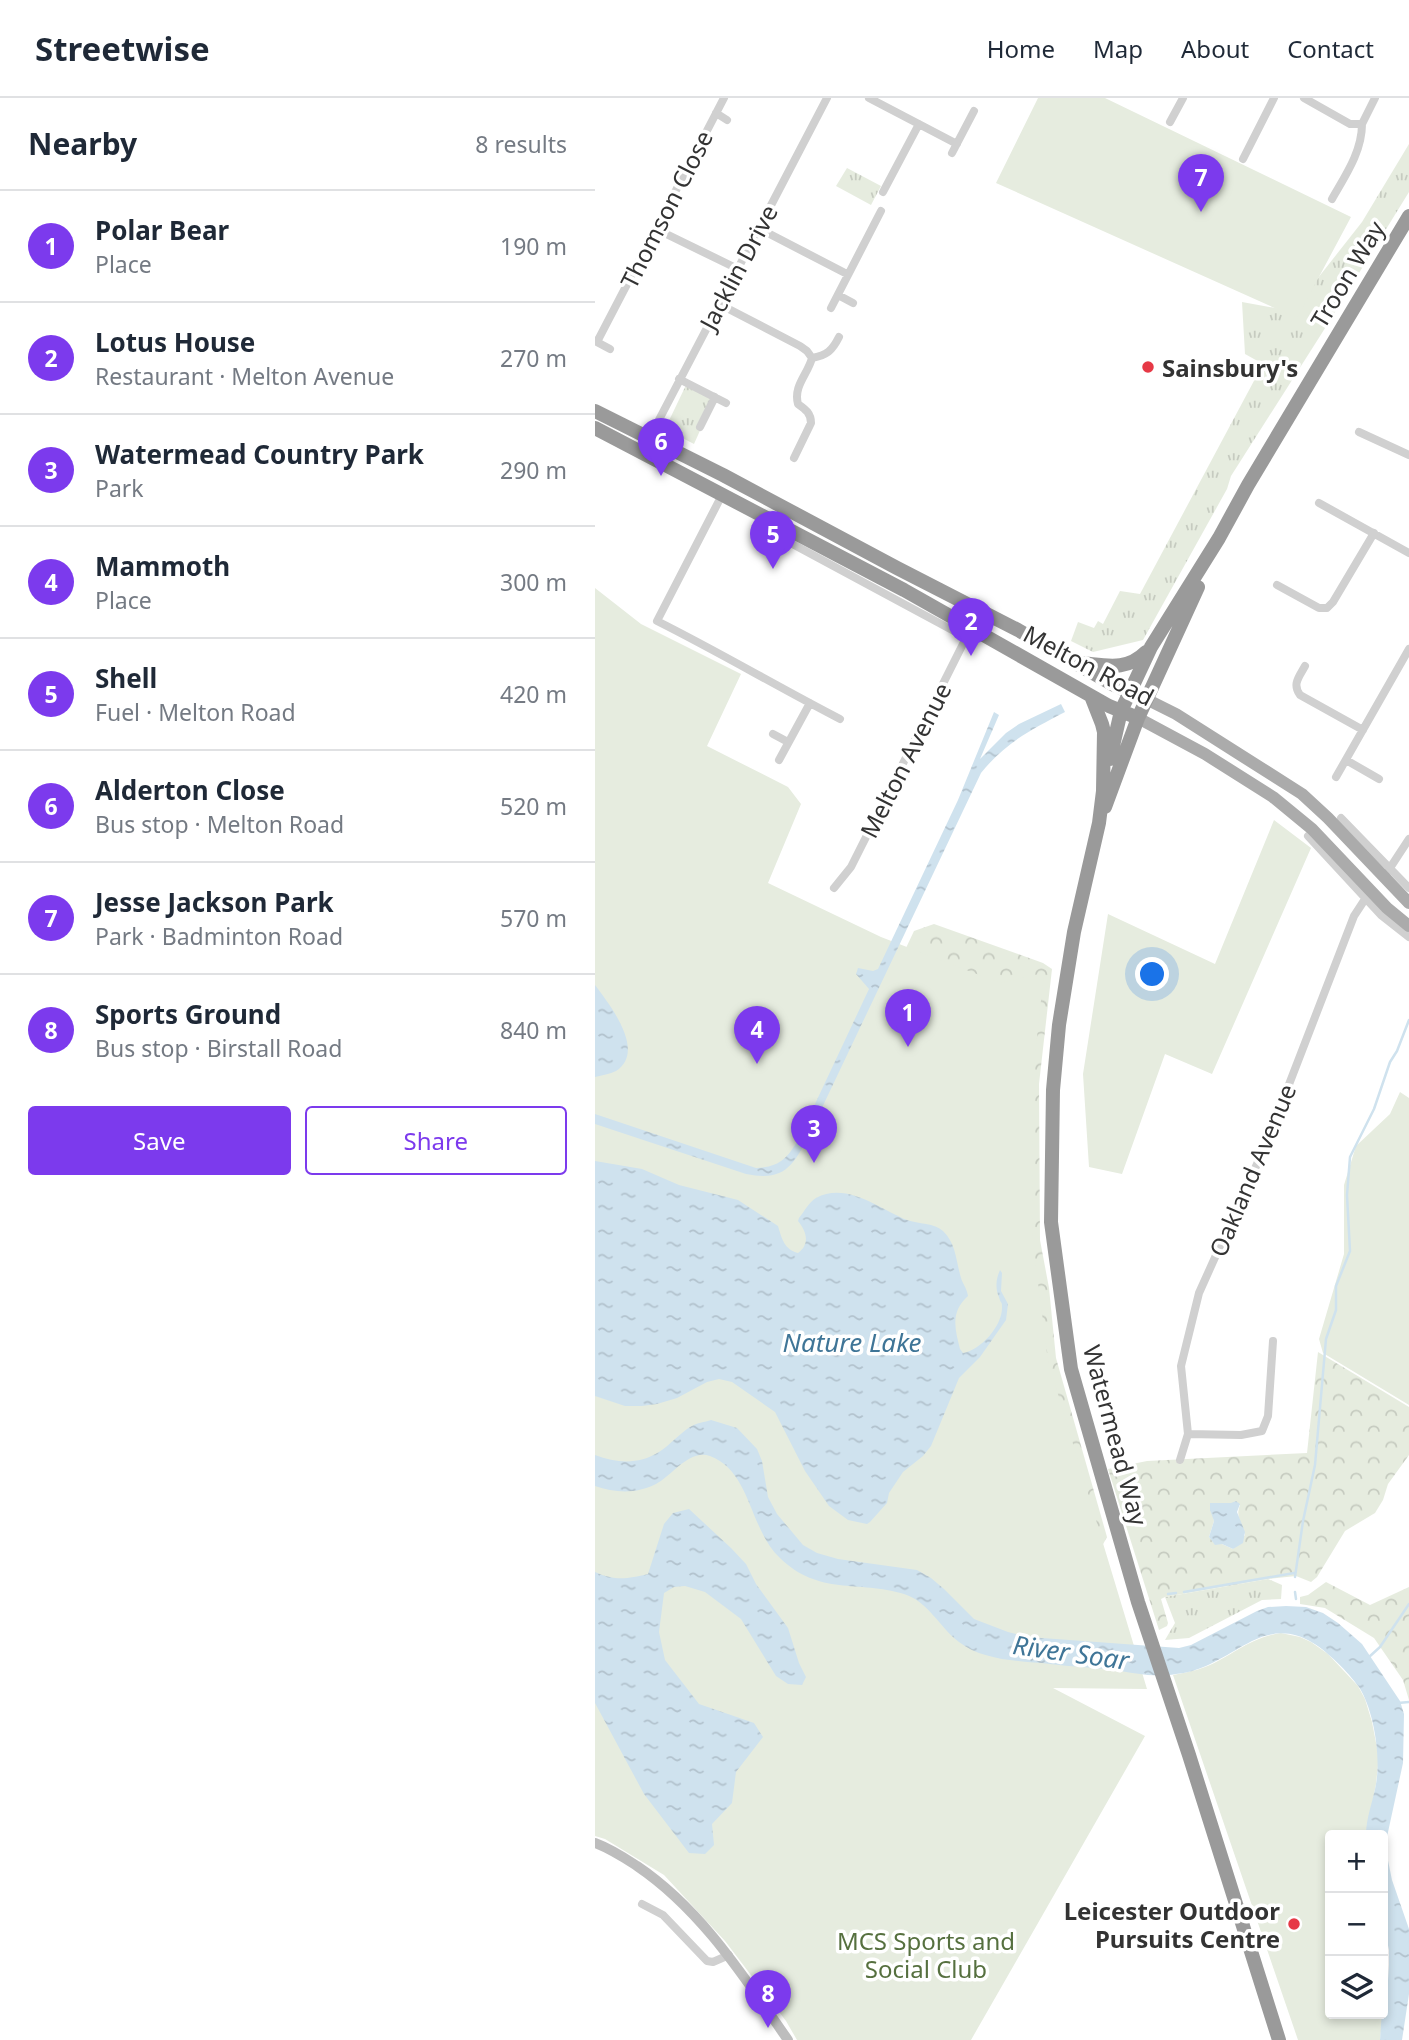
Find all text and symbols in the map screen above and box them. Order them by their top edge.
text: Streetwise [35,26,210,71]
text: Home [987,32,1055,65]
text: Map [1093,32,1143,65]
text: About [1181,32,1249,65]
text: Contact [1287,32,1374,65]
text: Nearby [28,123,137,164]
street label: Thomson Close [612,124,720,294]
text: 8 results [475,128,567,160]
pin: 7 [1178,154,1224,212]
street label: Jacklin Drive [690,199,785,337]
text: Polar Bear [95,212,229,248]
street label: Troon Way [1302,214,1392,334]
text: 1 [44,230,58,262]
text: 190 m [500,230,567,262]
text: Place [95,248,152,280]
text: Lotus House [95,324,255,360]
text: 2 [44,342,58,374]
text: 270 m [500,342,567,374]
place label: Sainsbury's [1162,351,1298,384]
marker: Sainsbury's [1140,359,1156,375]
text: Restaurant · Melton Avenue [95,360,394,392]
pin: 6 [638,418,684,476]
text: Watermead Country Park [95,436,424,472]
text: 3 [44,454,58,486]
text: 290 m [500,454,567,486]
text: Park [95,472,144,504]
pin: 5 [750,511,796,569]
text: Mammoth [95,548,230,584]
text: 4 [44,566,58,598]
text: 300 m [500,566,567,598]
text: Place [95,584,152,616]
pin: 2 [948,598,994,656]
street label: Melton Road [1018,617,1160,713]
text: Shell [95,660,157,696]
street label: Melton Avenue [852,677,958,843]
text: 5 [44,678,58,710]
text: 420 m [500,678,567,710]
text: Fuel · Melton Road [95,696,296,728]
text: Alderton Close [95,772,285,808]
text: 6 [44,790,58,822]
text: 520 m [500,790,567,822]
text: Bus stop · Melton Road [95,808,344,840]
text: Jesse Jackson Park [95,884,334,920]
text: 7 [44,902,58,934]
text: 570 m [500,902,567,934]
text: Park · Badminton Road [95,920,343,952]
your location [1135,957,1169,991]
pin: 1 [885,989,931,1047]
text: Sports Ground [95,996,281,1032]
pin: 4 [734,1006,780,1064]
text: 8 [44,1014,58,1046]
text: 840 m [500,1014,567,1046]
text: Bus stop · Birstall Road [95,1032,342,1064]
street label: Oakland Avenue [1201,1079,1303,1261]
pin: 3 [791,1105,837,1163]
button: Save [28,1106,291,1175]
button: Share [305,1106,567,1175]
water label: Nature Lake [783,1324,921,1360]
street label: Watermead Way [1076,1341,1156,1530]
water label: River Soar [1011,1626,1133,1678]
map controls [1325,1830,1388,2019]
button: + [1325,1830,1388,1893]
button: − [1325,1893,1388,1956]
place label: Leicester Outdoor Pursuits Centre [1064,1894,1280,1955]
marker: Leicester Outdoor Pursuits Centre [1286,1916,1302,1932]
park label: MCS Sports and Social Club [837,1924,1015,1985]
button: layers [1325,1956,1388,2019]
pin: 8 [745,1970,791,2028]

